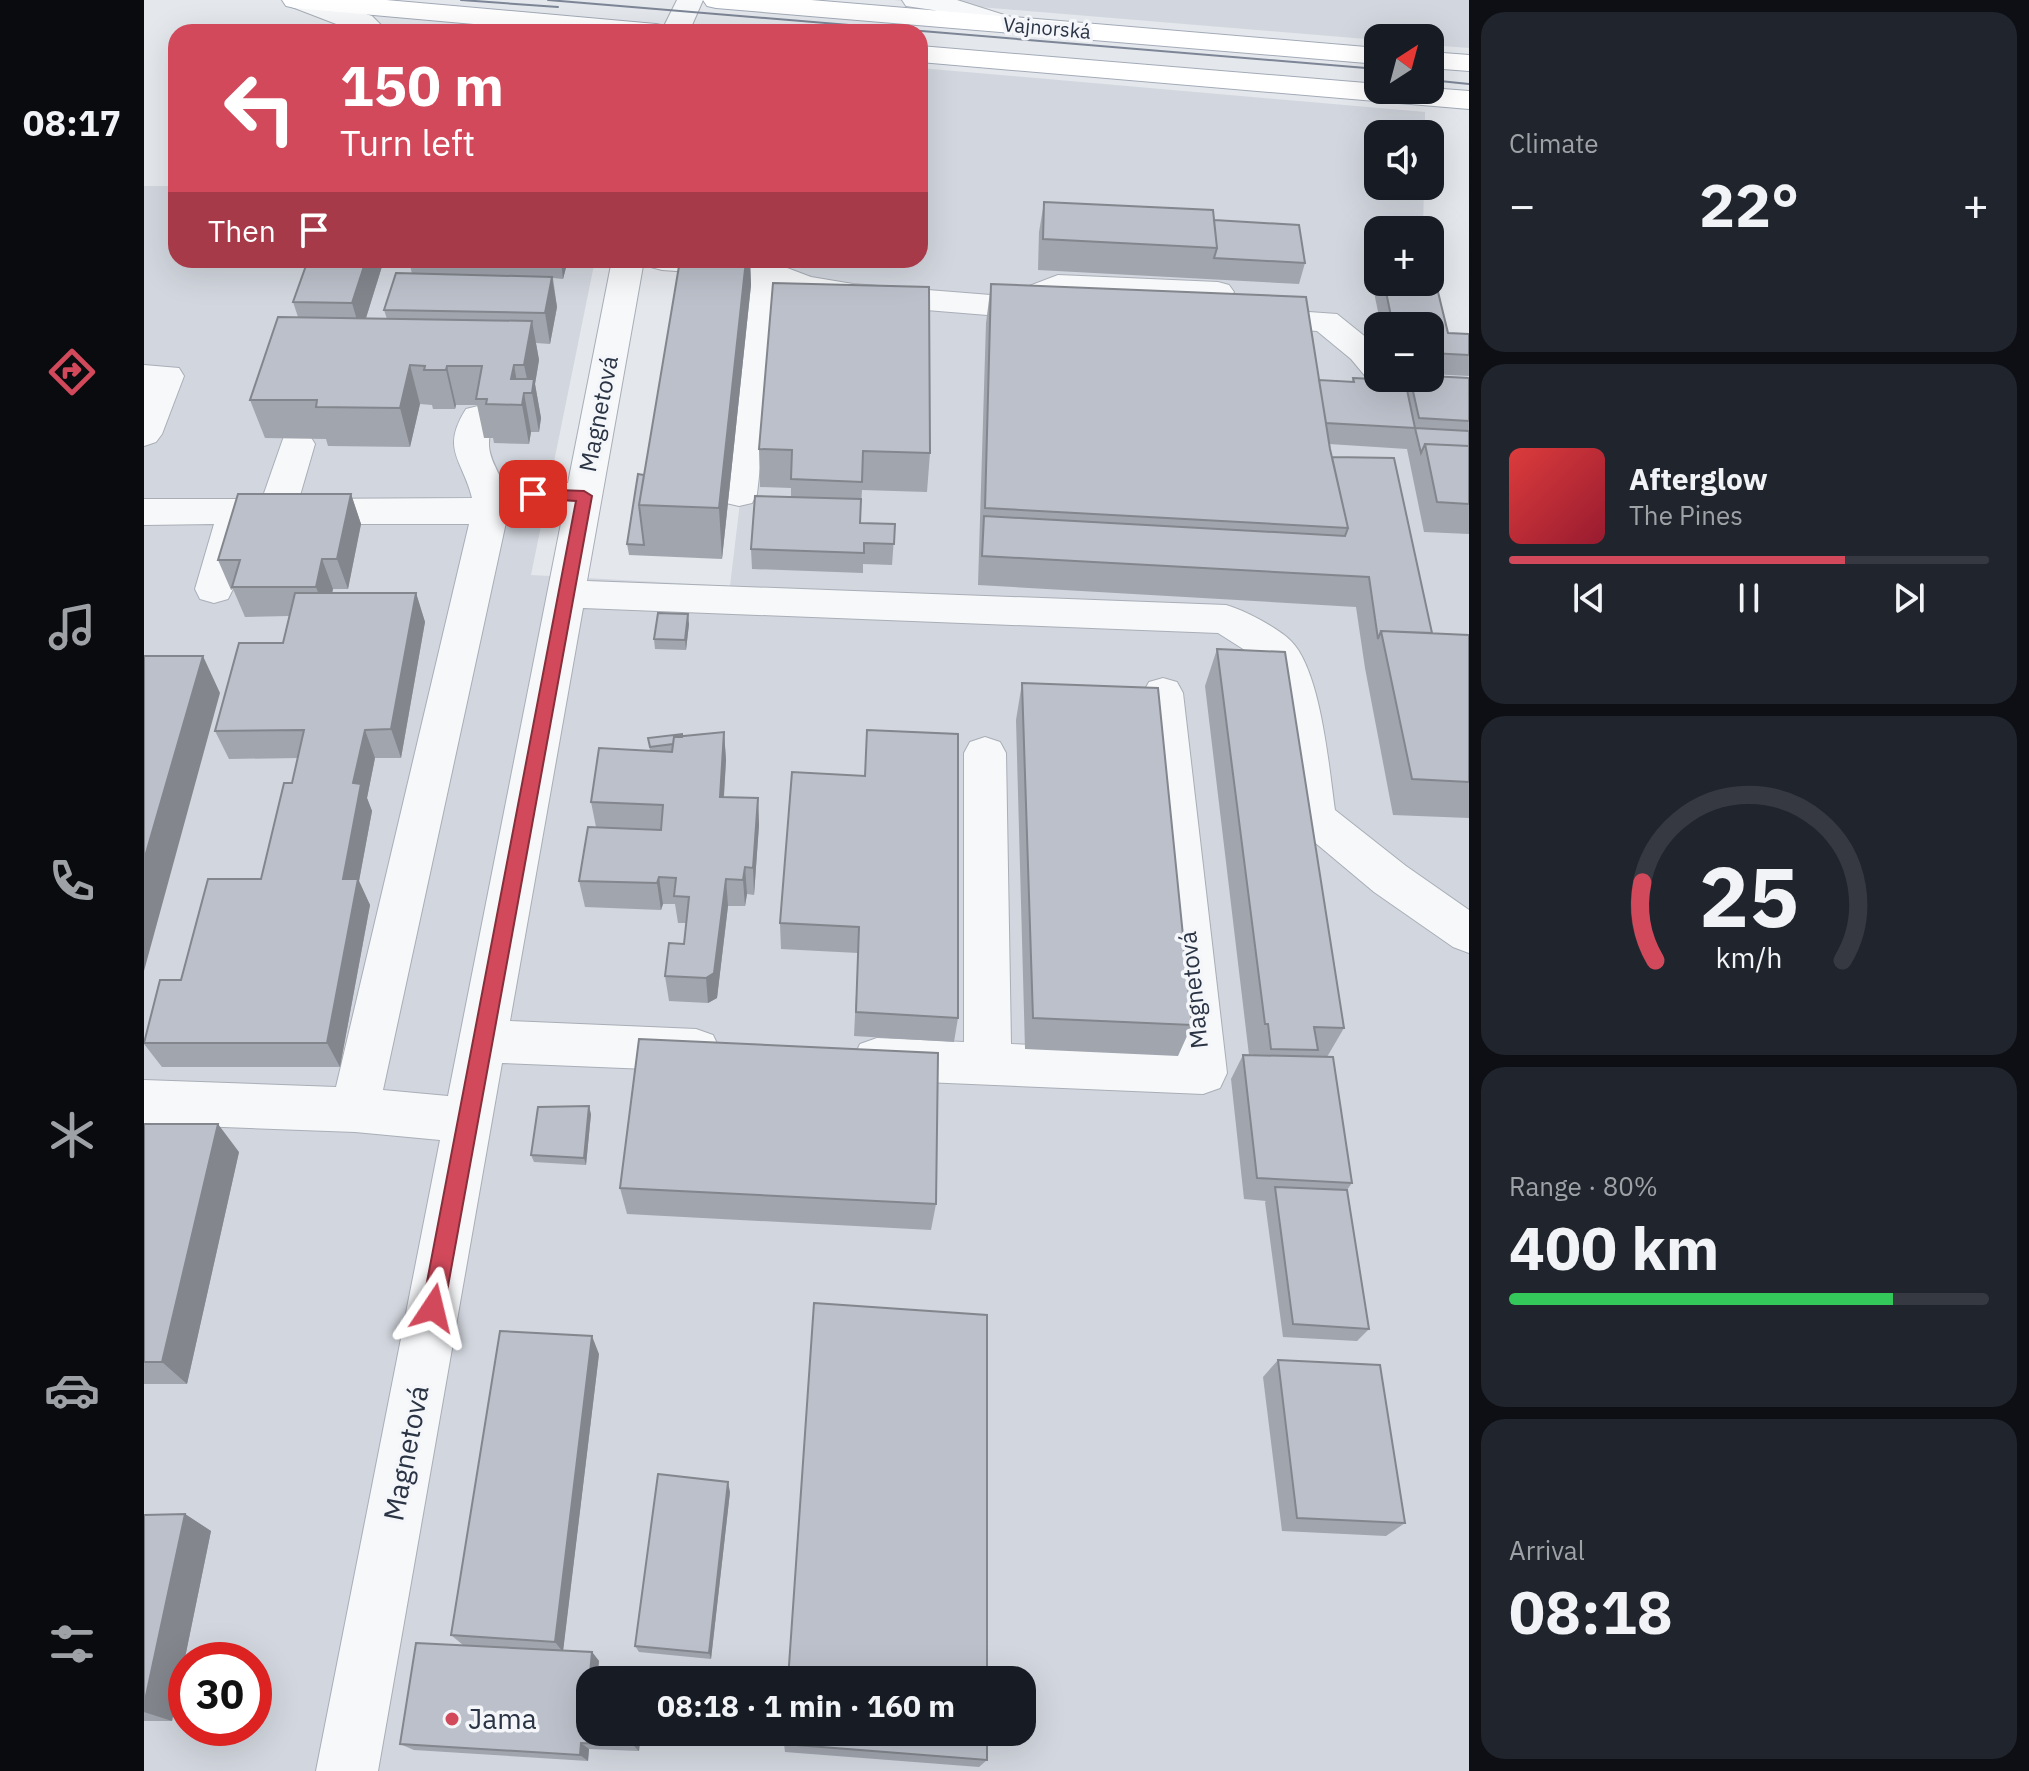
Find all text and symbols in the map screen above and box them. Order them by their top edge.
street label: Vajnorská [1002,10,1092,45]
north arrow [1364,24,1444,104]
map controls [1364,24,1444,392]
text: 150 m [340,49,504,121]
icon: left [208,56,312,160]
text: 08:17 [23,99,121,146]
text: Turn left [340,119,475,166]
button: sound [1364,120,1444,200]
text: Climate [1509,126,1599,160]
text: 22° [1699,165,1799,244]
text: − [1509,176,1535,233]
text: + [1963,176,1989,233]
icon: arrive [292,208,336,252]
text: Then [208,211,276,250]
button: + [1364,216,1444,296]
button: − [1364,312,1444,392]
icon: directions [44,344,100,400]
street label: Magnetová [571,353,625,475]
text: Afterglow [1629,459,1768,498]
pin [499,460,567,528]
icon: arrive [511,472,555,516]
text: The Pines [1629,498,1743,532]
icon: previous [1567,576,1611,620]
icon: pause [1727,576,1771,620]
icon: next [1887,576,1931,620]
icon: music [44,599,100,655]
text: 25 [1699,842,1799,950]
icon: phone [44,853,100,909]
street label: Magnetová [1171,930,1215,1050]
text: km/h [1715,940,1783,977]
icon: climate [44,1107,100,1163]
text: Range · 80% [1509,1169,1658,1203]
text: 400 km [1509,1208,1719,1287]
position arrow [391,1266,475,1350]
icon: car [44,1362,100,1418]
street label: Magnetová [374,1382,437,1524]
text: Arrival [1509,1533,1585,1567]
text: 08:18 [1509,1572,1673,1651]
icon: filters [44,1616,100,1672]
speed limit sign: 30 [168,1642,272,1746]
text: 08:18 · 1 min · 160 m [657,1686,955,1725]
place label: Jama [468,1700,537,1737]
marker: Jama [443,1710,461,1728]

